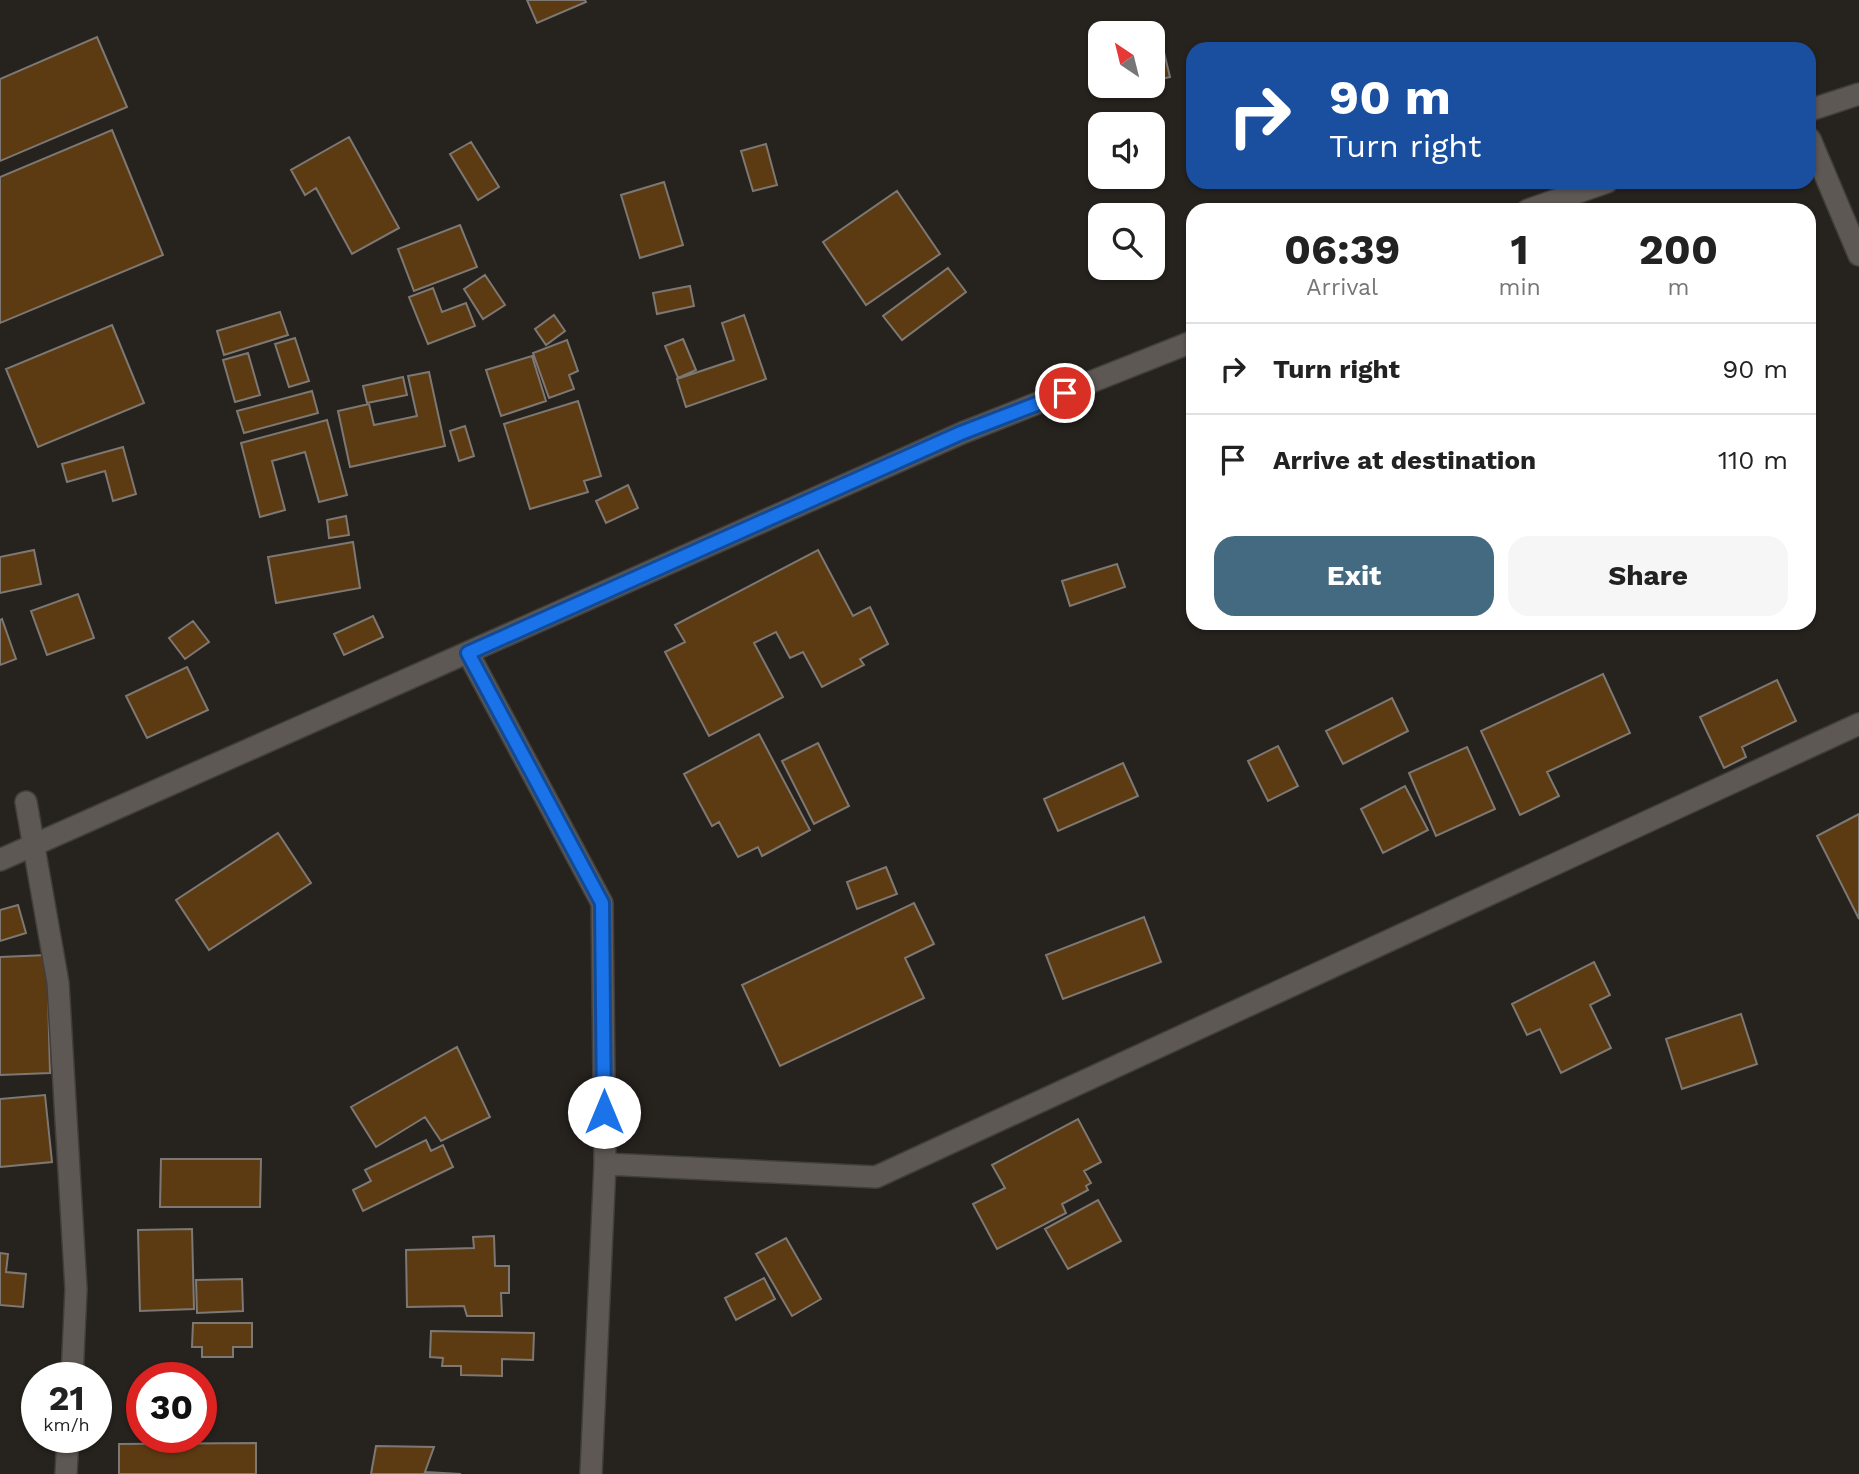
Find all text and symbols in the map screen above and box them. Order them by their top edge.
north arrow [1088,21,1166,98]
map controls [1088,21,1165,280]
text: 90 m [1329,68,1451,126]
icon: right [1214,70,1305,161]
button: sound [1088,112,1165,189]
text: Turn right [1329,127,1481,165]
button: search [1088,203,1165,280]
text: 06:39 [1284,225,1400,274]
text: 1 [1511,225,1529,274]
text: 200 [1639,225,1718,274]
text: Arrival [1306,274,1378,301]
text: min [1498,274,1541,301]
text: m [1667,274,1689,301]
icon: right [1214,350,1252,388]
text: Turn right [1273,354,1400,384]
text: 90 m [1722,354,1788,384]
pin [1035,363,1095,423]
icon: arrive [1046,374,1084,412]
icon: arrive [1214,441,1252,479]
text: Arrive at destination [1273,445,1536,475]
text: 110 m [1718,445,1788,475]
button: Exit [1214,536,1494,616]
button: Share [1508,536,1788,616]
position arrow [567,1075,641,1149]
speed limit sign: 30 [126,1362,217,1453]
text: 21 [49,1377,84,1419]
text: km/h [43,1414,90,1435]

